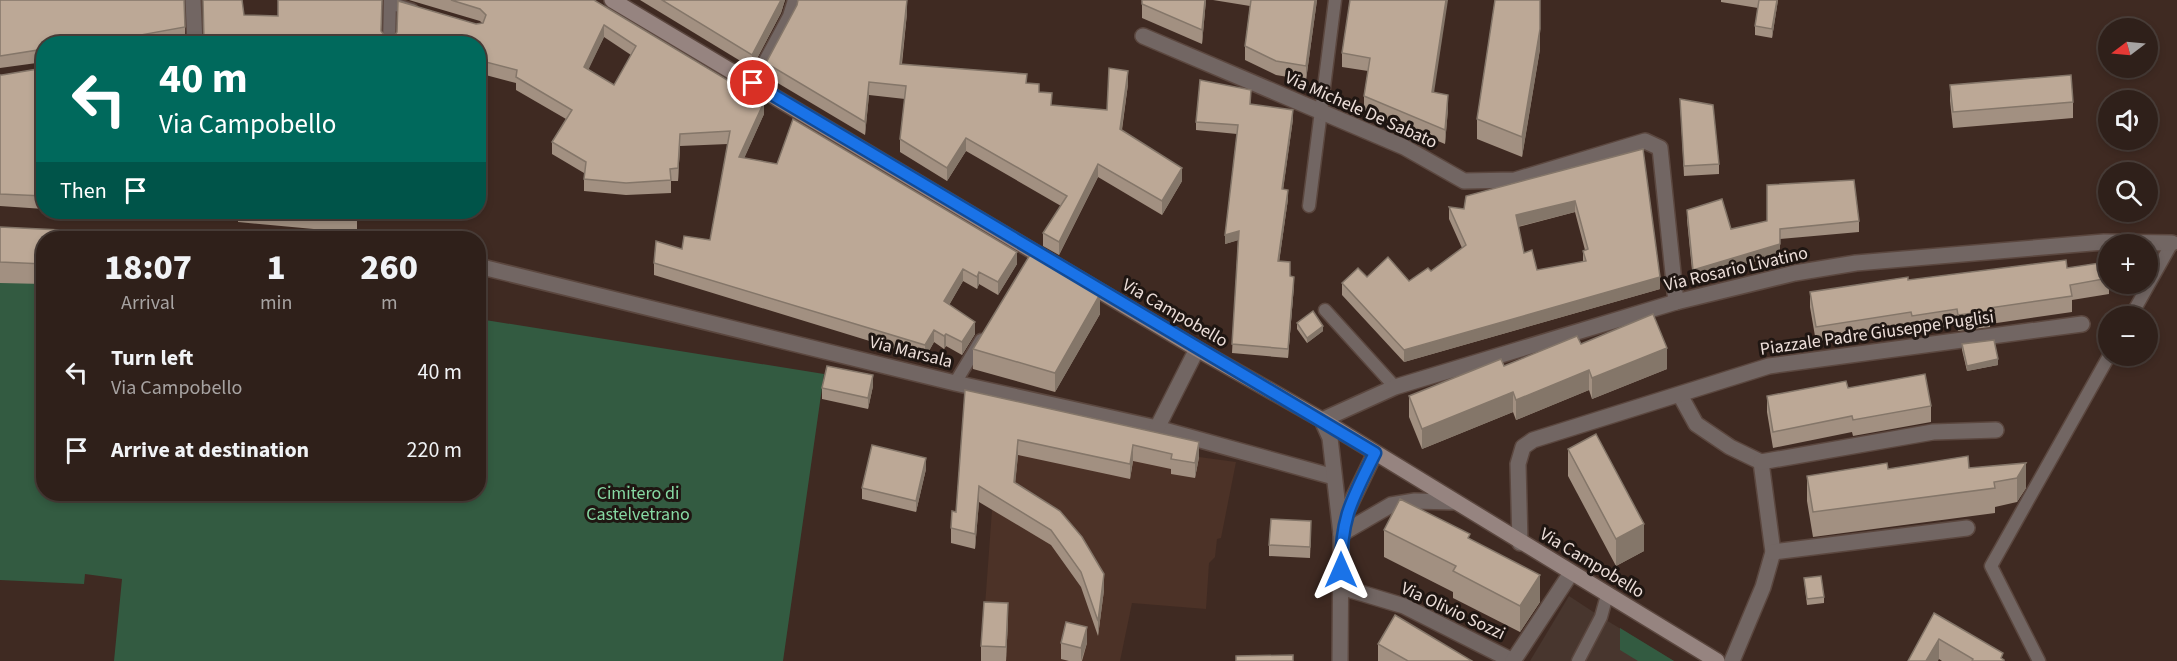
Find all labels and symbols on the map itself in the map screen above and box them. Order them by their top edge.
north arrow [2098,18,2158,78]
pin [727,57,778,108]
street label: Via Michele De Sabato [1281,65,1441,155]
street label: Via Rosario Livatino [1662,240,1810,298]
street label: Via Campobello [1118,273,1232,353]
street label: Piazzale Padre Giuseppe Puglisi [1758,304,1996,362]
street label: Via Marsala [867,330,955,374]
park label: Cimitero di Castelvetrano [586,481,690,527]
street label: Via Campobello [1535,522,1649,604]
position arrow [1309,538,1373,602]
street label: Via Olivio Sozzi [1397,576,1509,646]

